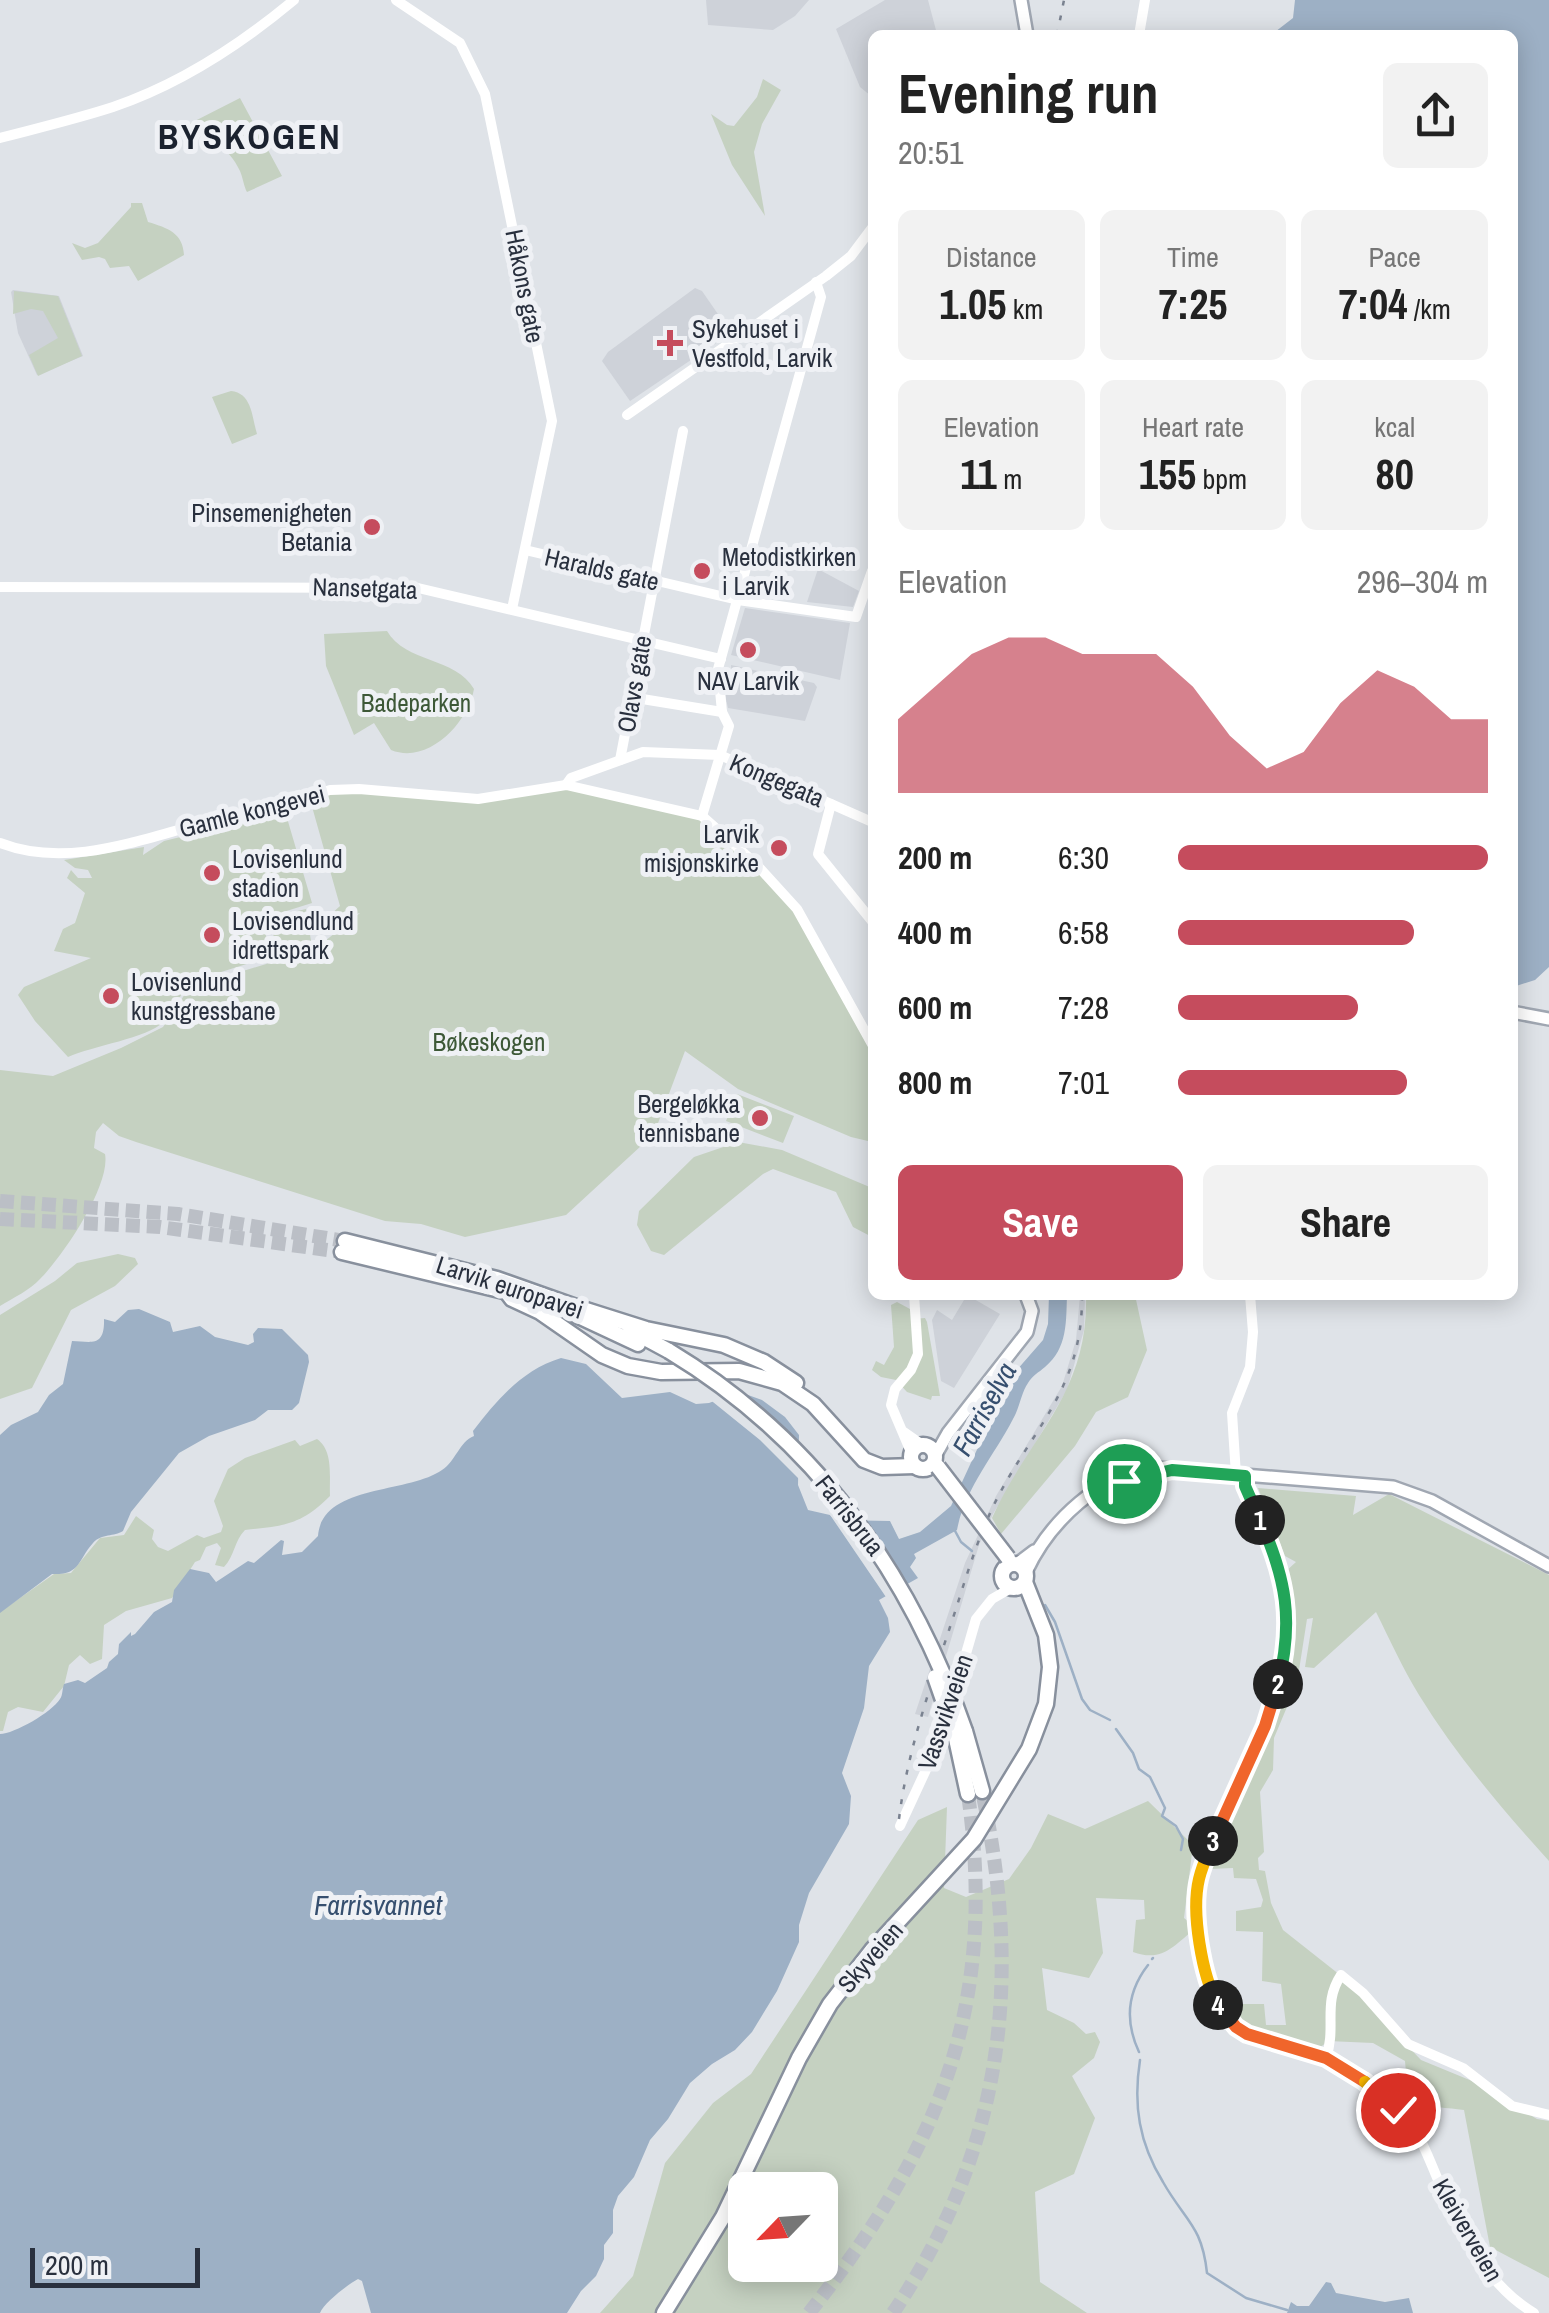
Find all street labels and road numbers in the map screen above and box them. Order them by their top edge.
street label: Håkons gate [497,226,553,346]
street label: Haralds gate [542,539,662,599]
street label: Nansetgata [312,569,419,607]
street label: Olavs gate [609,633,659,735]
street label: Kongegata [725,745,830,815]
street label: Gamle kongevei [175,776,329,846]
street label: Larvik europavei [432,1247,588,1327]
street label: Farrisbrua [808,1468,893,1563]
street label: Vassvikveien [909,1650,981,1774]
street label: Skyveien [830,1914,910,2000]
street label: Kleiverveien [1425,2172,1511,2288]

